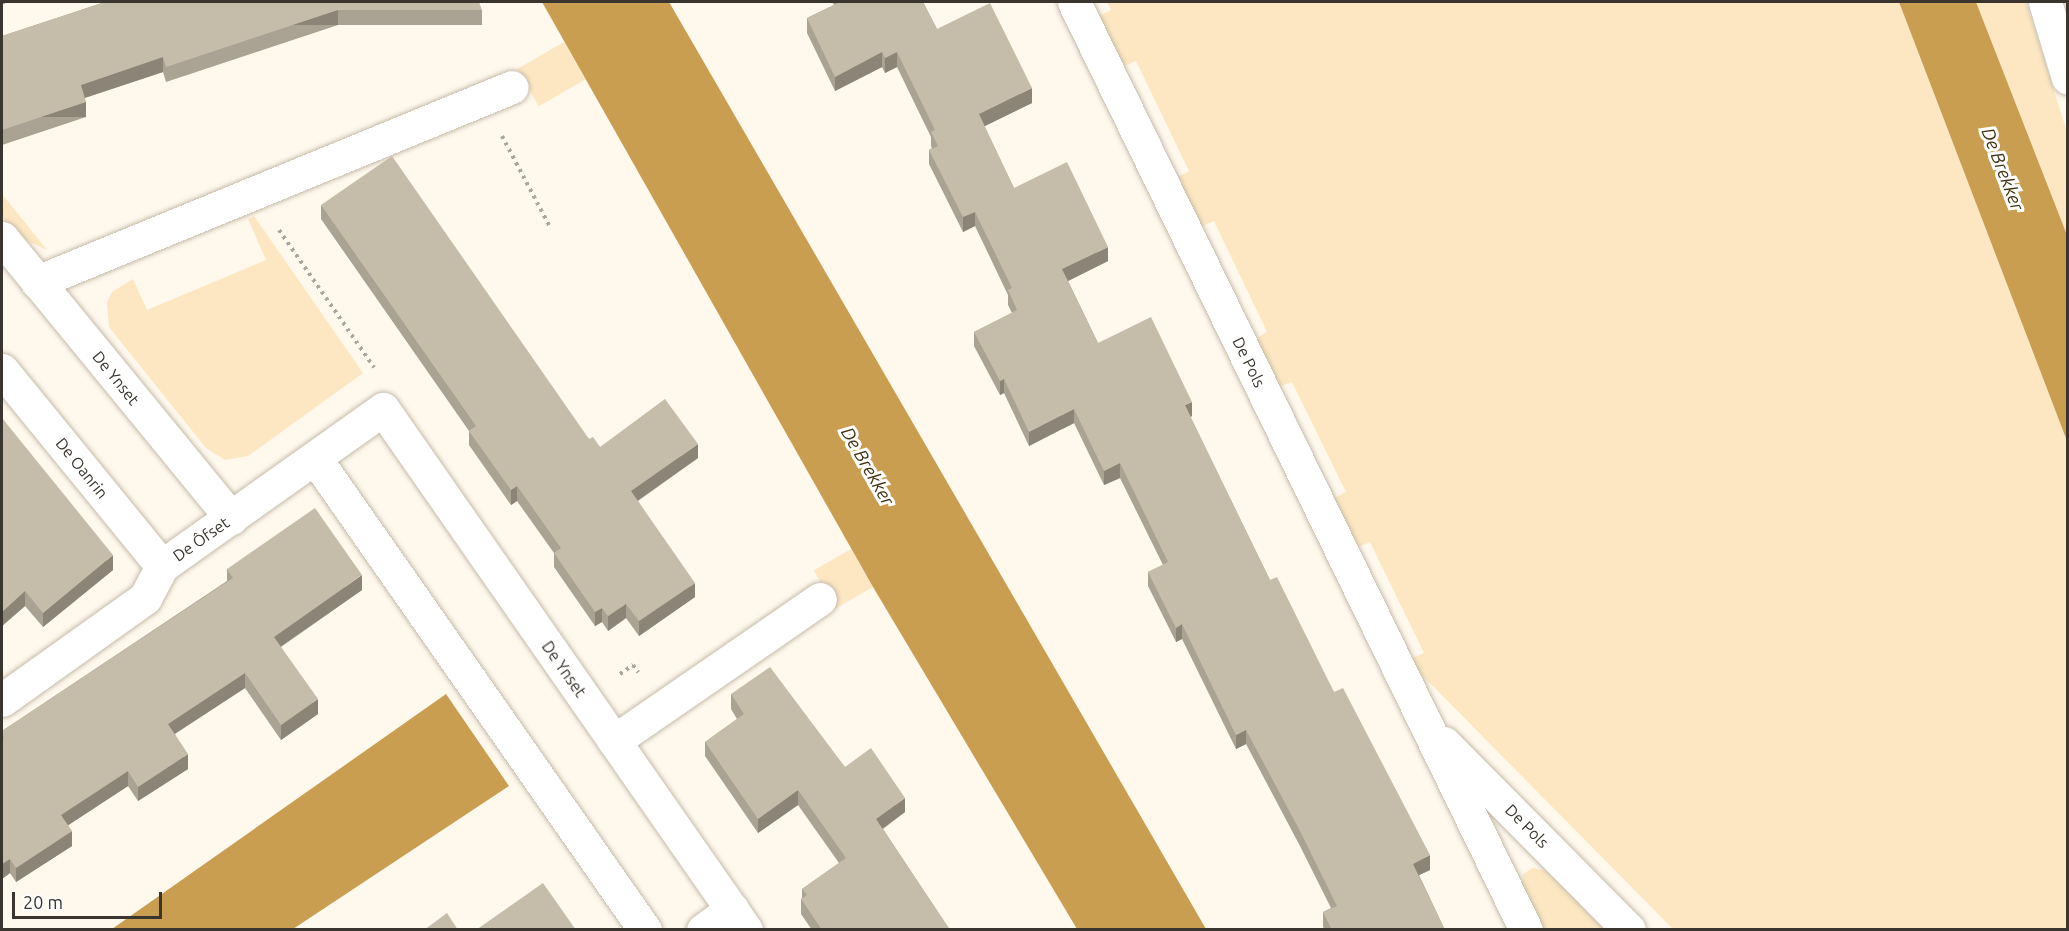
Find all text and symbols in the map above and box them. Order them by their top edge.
water label: De Brekker [1977,125,2029,213]
street label: De Pols [1229,334,1269,390]
street label: De Ynset [88,347,144,409]
water label: De Brekker [837,423,899,509]
street label: De Oanrin [52,434,112,502]
street label: De Ôfset [169,513,233,565]
street label: De Ynset [538,637,590,701]
street label: De Pols [1501,800,1553,852]
scale bar [15,880,165,918]
text: 20 m [23,892,63,912]

